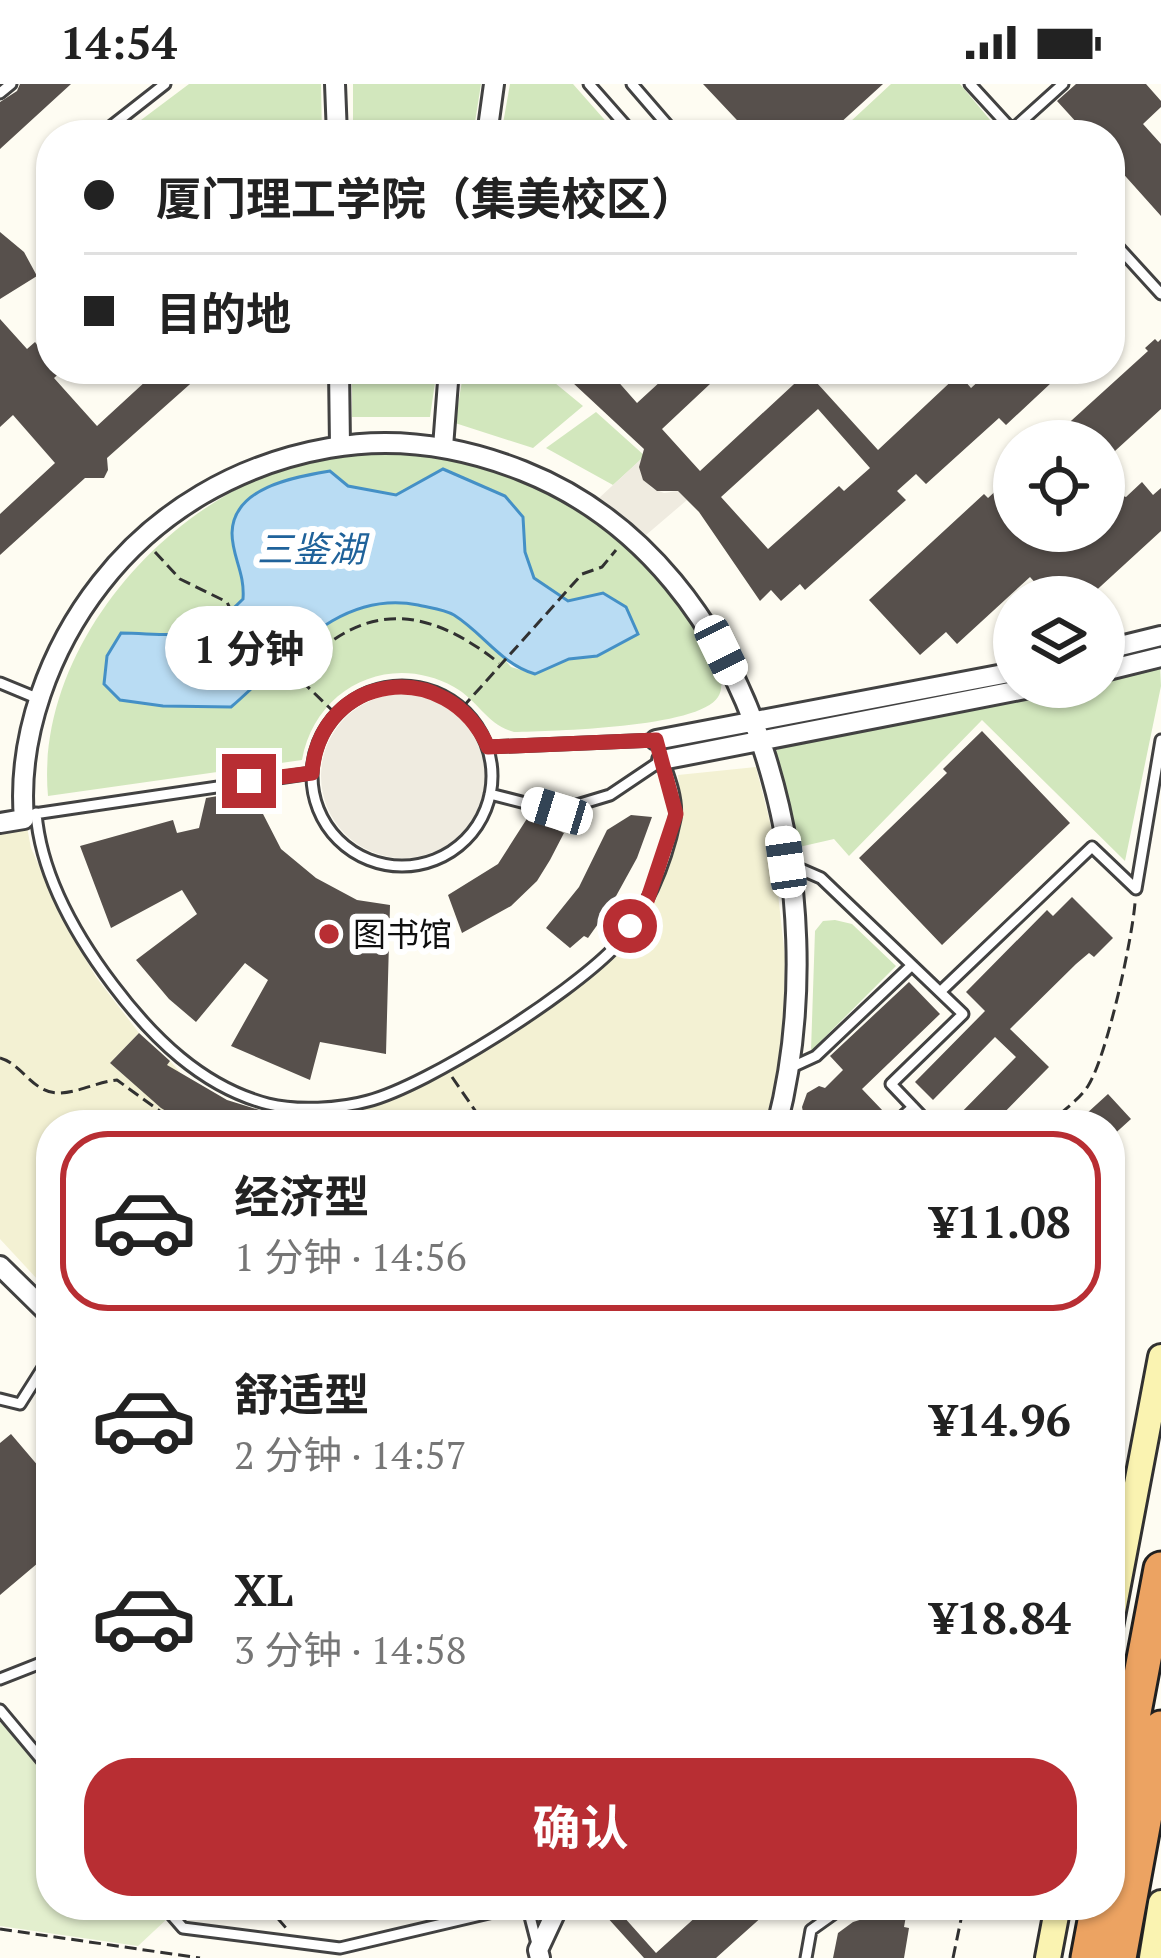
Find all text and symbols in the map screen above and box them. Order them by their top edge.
text: 14:54 [60,12,177,72]
text: 厦门理工学院（集美校区） [156,168,696,228]
text: 目的地 [156,283,291,343]
map controls [993,420,1125,708]
button: locate [993,420,1125,552]
water label: 三鉴湖 [257,525,370,572]
button: layers [993,576,1125,708]
callout: 1 分钟 [165,607,333,691]
car [689,610,753,690]
text: 1 分钟 [194,622,304,674]
route end [222,754,276,808]
car [517,783,597,839]
car [763,824,809,900]
route start [603,899,657,953]
place label: 图书馆 [353,912,452,955]
marker: 图书馆 [316,921,342,947]
text: 经济型 [234,1166,369,1226]
icon: car [90,1167,198,1275]
text: ¥11.08 [931,1191,1071,1251]
text: 1 分钟 · 14:56 [234,1230,466,1282]
text: 舒适型 [234,1364,369,1424]
icon: car [90,1365,198,1473]
text: ¥14.96 [931,1389,1071,1449]
text: 2 分钟 · 14:57 [234,1428,466,1480]
text: XL [234,1559,293,1619]
icon: car [90,1563,198,1671]
text: ¥18.84 [931,1587,1071,1647]
text: 3 分钟 · 14:58 [234,1623,466,1675]
button: 确认 [84,1758,1077,1896]

